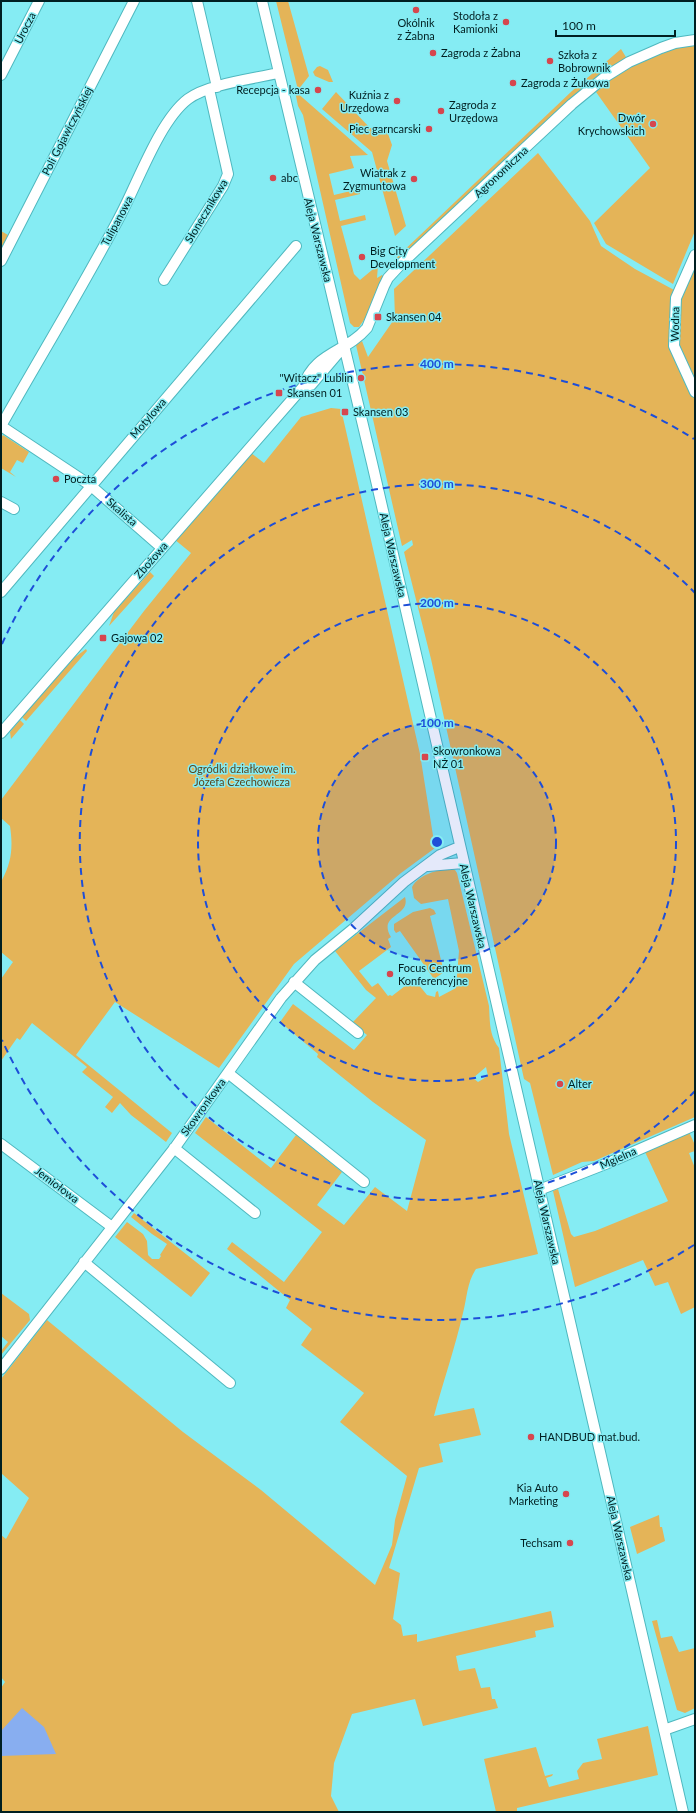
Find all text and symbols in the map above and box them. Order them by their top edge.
marker: Okólnik z Żabna [411,5,421,15]
place label: Stodoła z Kamionki [453,9,498,35]
street label: Urocza [11,10,38,46]
scale bar [556,12,675,38]
place label: Okólnik z Żabna [397,16,435,42]
marker: Stodoła z Kamionki [501,17,511,27]
text: 100 m [562,18,596,33]
place label: Zagroda z Żabna [441,46,521,59]
marker: Zagroda z Żabna [428,48,438,58]
place label: Szkoła z Bobrownik [558,48,611,74]
marker: Szkoła z Bobrownik [545,56,555,66]
place label: Zagroda z Żukowa [521,76,609,89]
marker: Zagroda z Żukowa [508,78,518,88]
place label: Recepcja - kasa [236,83,310,96]
street label: Poli Gojawiczyńskiej [39,84,95,177]
marker: Recepcja - kasa [313,85,323,95]
place label: Kuźnia z Urzędowa [340,88,389,114]
marker: Kuźnia z Urzędowa [392,96,402,106]
place label: Zagroda z Urzędowa [449,98,498,124]
marker: Zagroda z Urzędowa [436,106,446,116]
place label: Dwór Krychowskich [578,111,645,137]
marker: Dwór Krychowskich [648,119,658,129]
place label: Piec garncarski [349,122,421,135]
marker: Piec garncarski [424,124,434,134]
street label: Agronomiczna [471,143,530,200]
place label: Wiatrak z Zygmuntowa [343,166,406,192]
place label: abc [281,171,298,184]
marker: abc [268,173,278,183]
marker: Wiatrak z Zygmuntowa [409,174,419,184]
street label: Słonecznikowa [181,177,230,245]
street label: Tulipanowa [98,194,135,248]
street label: Aleja Warszawska [302,196,335,283]
place label: Big City Development [370,244,435,270]
marker: Big City Development [357,252,367,262]
street label: Wodna [668,306,681,341]
place label: Skansen 04 [386,310,442,323]
marker: Skansen 04 [373,312,383,322]
text: 400 m [420,356,454,371]
place label: "Witacz" Lublin [279,371,353,384]
marker: "Witacz" Lublin [356,373,366,383]
place label: Skansen 01 [287,386,342,399]
marker: Skansen 01 [274,388,284,398]
street label: Motylowa [127,395,168,440]
place label: Skansen 03 [353,405,408,418]
marker: Skansen 03 [340,407,350,417]
place label: Poczta [64,472,96,485]
marker: Poczta [51,474,61,484]
text: 300 m [420,476,454,491]
street label: Skalista [104,495,140,528]
street label: Aleja Warszawska [377,511,410,598]
street label: Zbożowa [131,539,170,581]
text: 200 m [420,595,454,610]
place label: Gajowa 02 [111,631,163,644]
marker: Gajowa 02 [98,633,108,643]
text: 100 m [420,715,454,730]
place label: Skowronkowa NŻ 01 [433,744,501,770]
marker: Skowronkowa NŻ 01 [420,752,430,762]
park label: Ogródki działkowe im. Józefa Czechowicza [188,762,296,788]
centre of rings [430,835,444,849]
street label: Aleja Warszawska [457,862,490,949]
place label: Focus Centrum Konferencyjne [398,961,471,987]
marker: Focus Centrum Konferencyjne [385,969,395,979]
street label: Skowronkowa [177,1076,228,1138]
place label: Alter [568,1077,592,1090]
marker: Alter [555,1079,565,1089]
street label: Mgielna [598,1144,638,1171]
street label: Jemiołowa [33,1164,82,1205]
street label: Aleja Warszawska [531,1178,564,1265]
place label: HANDBUD mat.bud. [539,1430,640,1443]
marker: HANDBUD mat.bud. [526,1432,536,1442]
place label: Kia Auto Marketing [509,1481,558,1507]
marker: Kia Auto Marketing [561,1489,571,1499]
street label: Aleja Warszawska [604,1494,637,1581]
place label: Techsam [520,1536,562,1549]
marker: Techsam [565,1538,575,1548]

